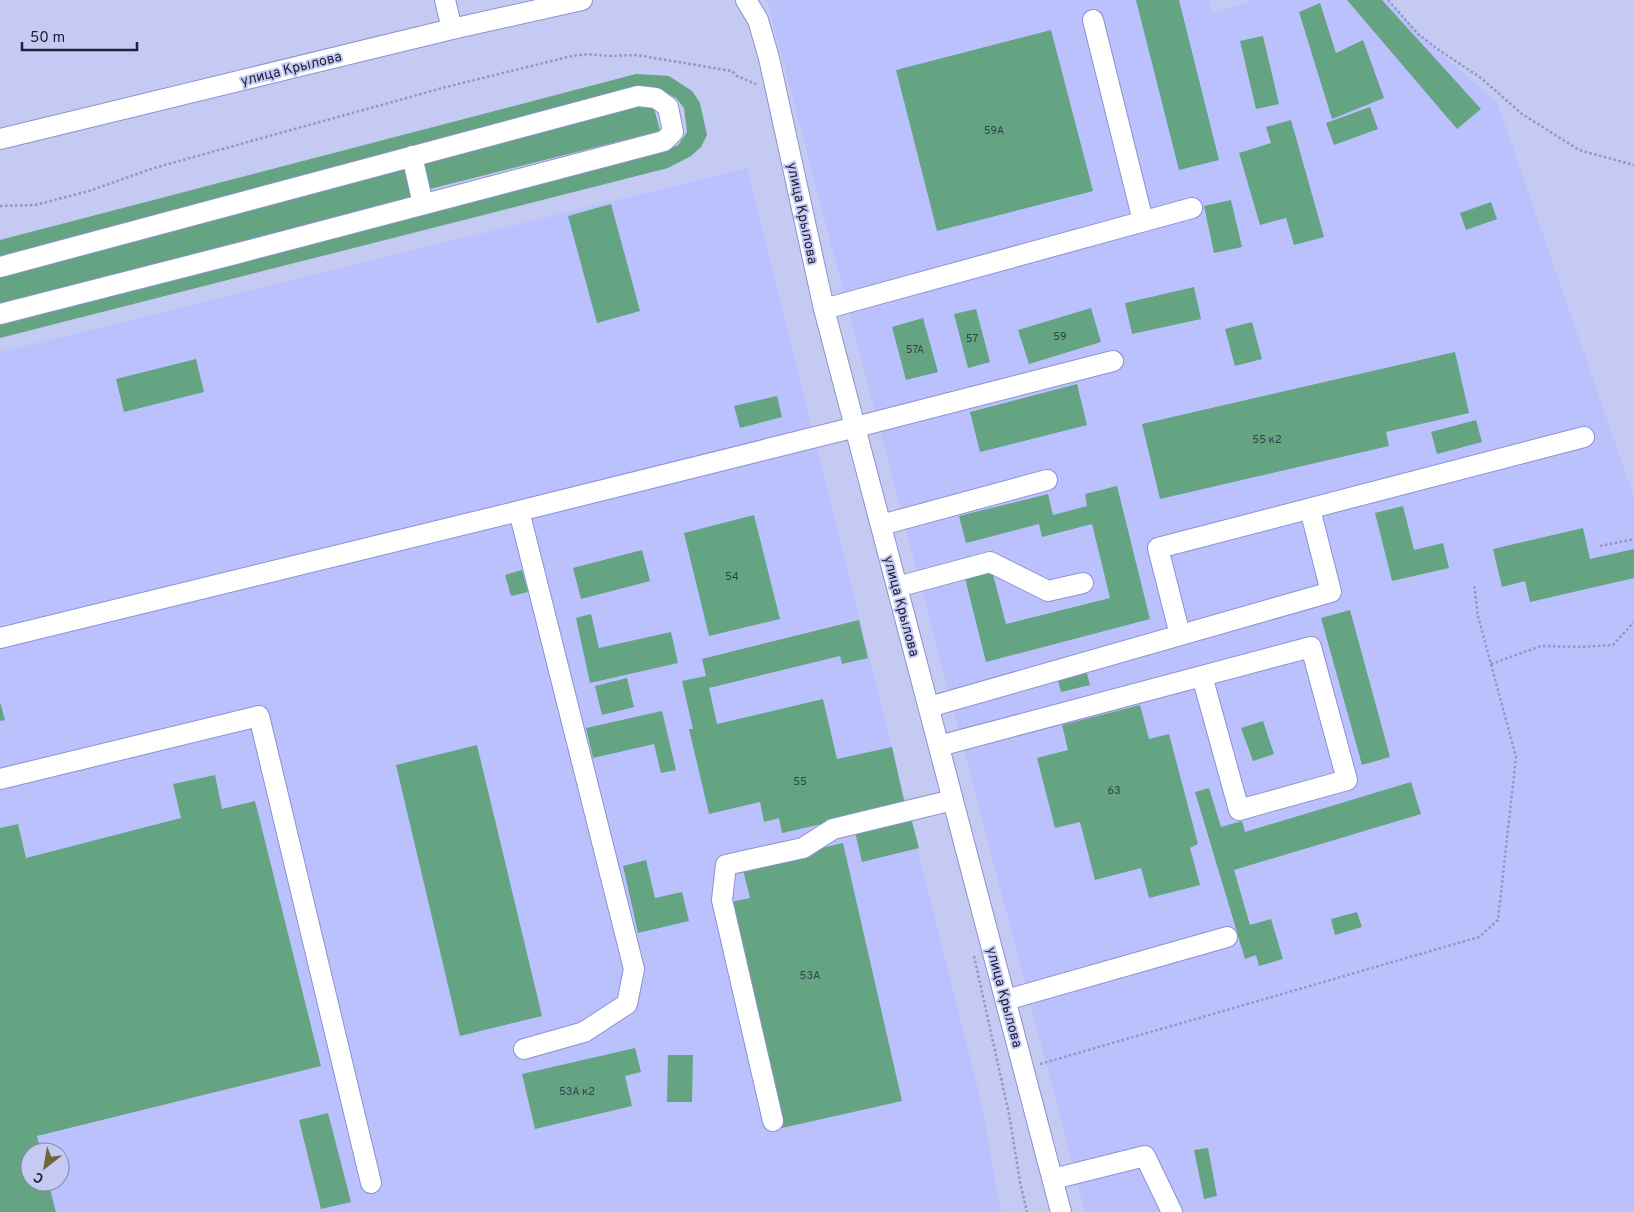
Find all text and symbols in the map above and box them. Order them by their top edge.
scale bar [22,20,138,52]
text: 50 m [30,29,65,48]
street label: улица Крылова [239,49,344,90]
house number: 59А [984,124,1004,138]
street label: улица Крылова [782,161,821,266]
house number: 59 [1053,330,1067,344]
house number: 57 [966,332,978,346]
house number: 57А [906,343,924,357]
house number: 55 к2 [1252,433,1282,447]
street label: улица Крылова [879,554,922,659]
house number: 54 [725,570,739,584]
house number: 55 [793,775,807,789]
house number: 63 [1107,784,1121,798]
street label: улица Крылова [982,945,1025,1050]
house number: 53А [800,969,820,983]
house number: 53А к2 [559,1085,595,1099]
north arrow [20,1142,70,1192]
text: С [31,1167,47,1186]

